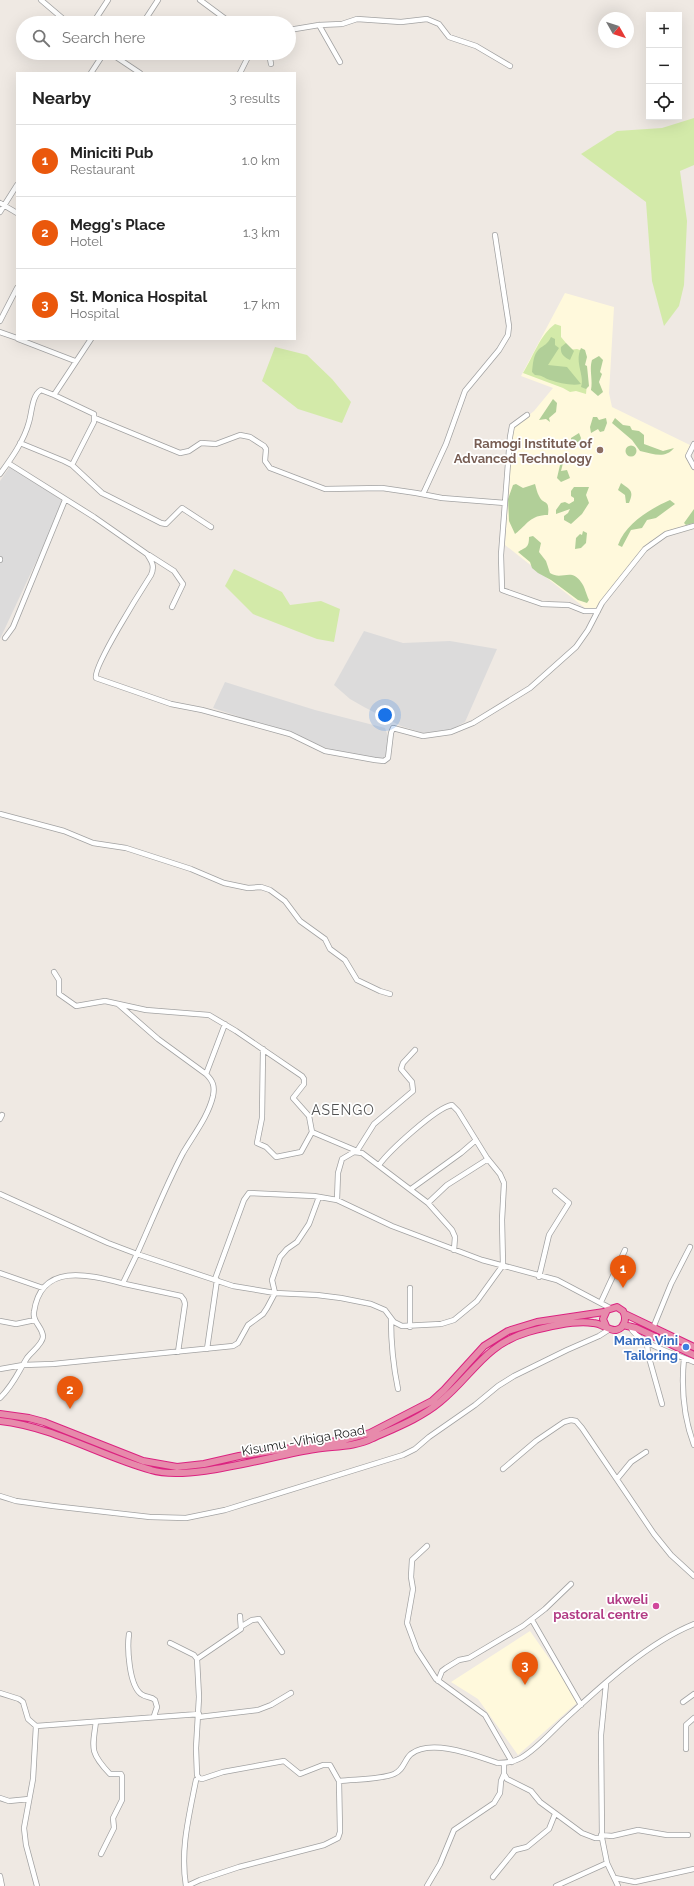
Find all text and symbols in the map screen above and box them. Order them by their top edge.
north arrow [598,12,634,48]
map controls [646,12,682,120]
button: + [646,12,682,48]
search box [16,16,296,60]
icon: search [30,27,52,49]
text: Search here [62,29,145,47]
button: − [646,48,682,84]
button: locate [646,84,682,120]
text: Nearby [32,88,91,108]
text: 3 results [230,91,280,106]
text: Miniciti Pub [70,144,153,162]
text: 1 [42,153,48,168]
text: 1.0 km [242,153,280,168]
text: Restaurant [70,162,135,177]
text: Megg's Place [70,216,165,234]
text: 2 [41,225,49,240]
text: 1.3 km [243,225,280,240]
text: Hotel [70,234,103,249]
text: St. Monica Hospital [70,288,207,306]
text: 3 [41,297,49,312]
text: 1.7 km [243,297,280,312]
text: Hospital [70,306,119,321]
place label: Ramogi Institute of Advanced Technology [454,436,593,466]
marker: Ramogi Institute of Advanced Technology [595,445,605,455]
your location [375,705,395,725]
district label: ASENGO [311,1102,375,1118]
pin: 1 [610,1255,636,1288]
place label: Mama Vini Tailoring [614,1333,678,1363]
marker: Mama Vini Tailoring [681,1342,691,1352]
pin: 2 [57,1376,83,1409]
street label: Kisumu -Vihiga Road [240,1422,366,1459]
place label: ukweli pastoral centre [553,1592,648,1622]
marker: ukweli pastoral centre [651,1601,661,1611]
pin: 3 [512,1652,538,1685]

